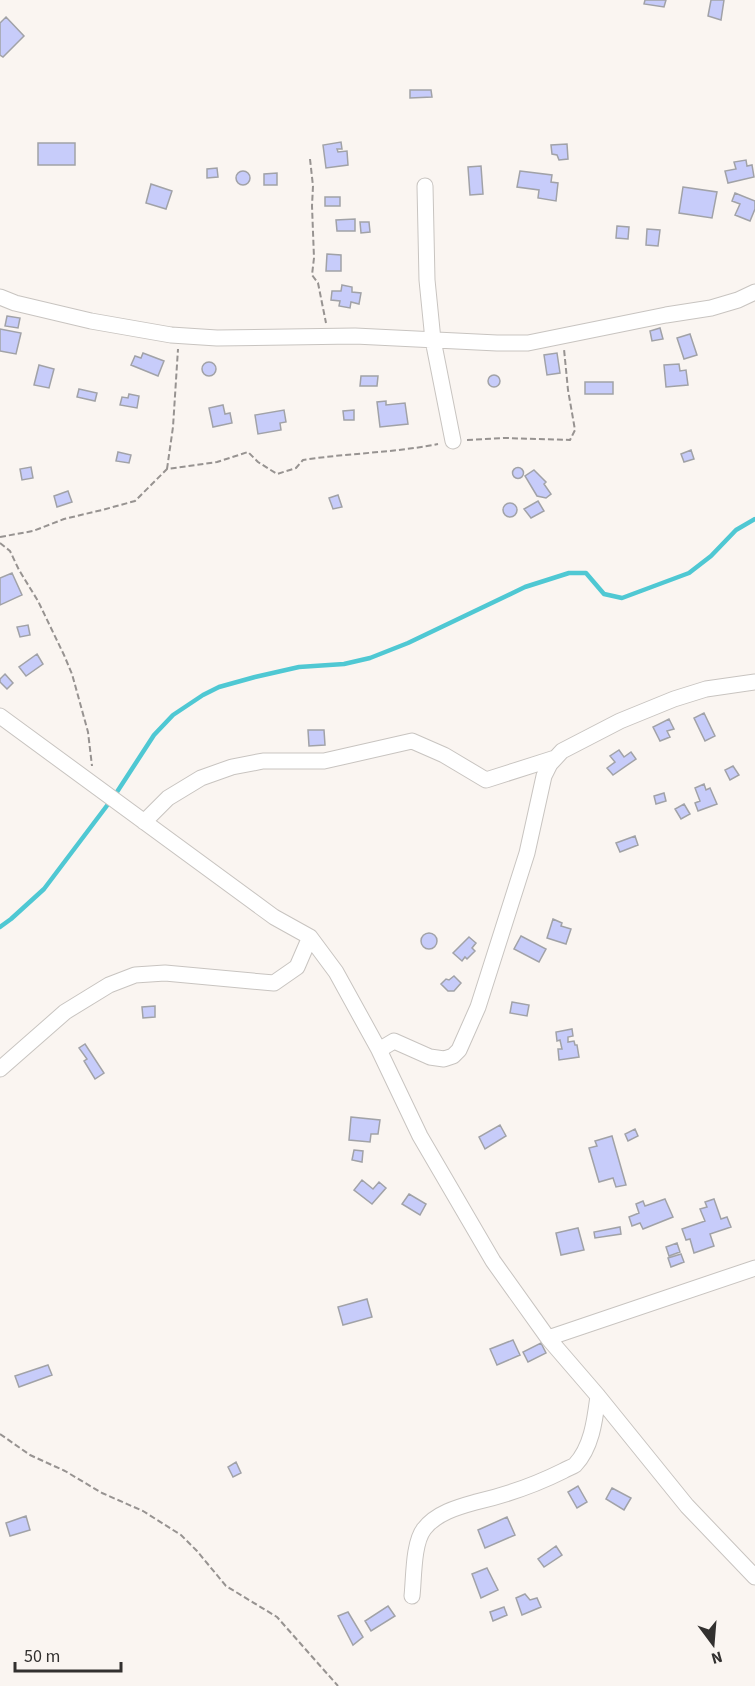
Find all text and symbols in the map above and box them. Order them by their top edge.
north arrow [683,1614,743,1674]
scale bar [15,1635,122,1673]
text: 50 m [24,1644,60,1669]
text: N [709,1645,725,1669]

